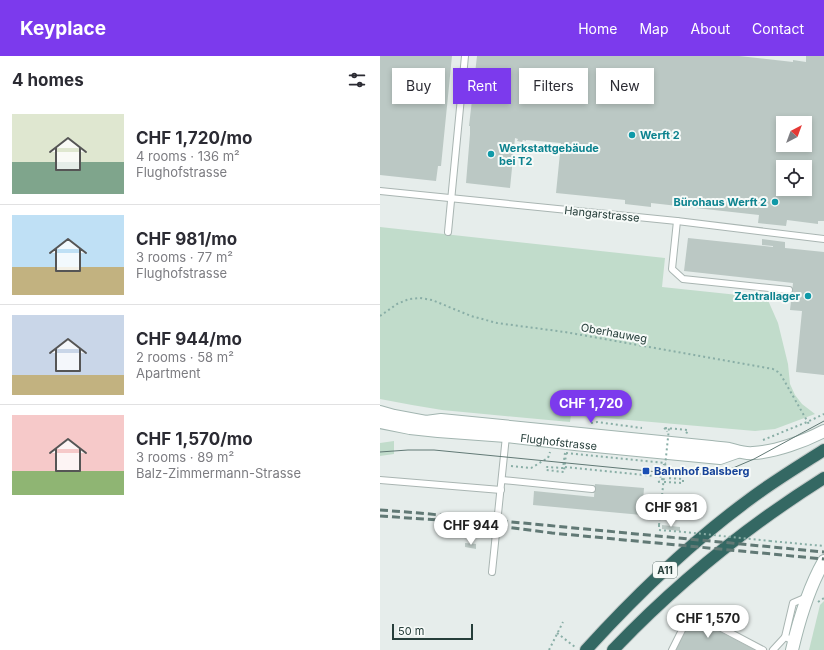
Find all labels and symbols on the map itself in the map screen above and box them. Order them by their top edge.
north arrow [776,116,812,152]
place label: Werft 2 [640,128,680,142]
marker: Werft 2 [627,130,637,140]
place label: Werkstattgebäude bei T2 [499,141,599,168]
marker: Werkstattgebäude bei T2 [486,149,496,159]
place label: Bürohaus Werft 2 [673,195,767,209]
marker: Bürohaus Werft 2 [770,197,780,207]
street label: Hangarstrasse [564,203,640,225]
place label: Zentrallager [734,289,801,303]
marker: Zentrallager [803,291,813,301]
street label: Oberhauweg [580,320,648,346]
pin: CHF 1,720 [545,390,637,424]
street label: Flughofstrasse [520,431,598,453]
place label: Bahnhof Balsberg [654,464,749,478]
marker: Bahnhof Balsberg [641,466,651,476]
pin: CHF 981 [634,494,708,528]
pin: CHF 944 [434,512,508,546]
road number: A11 [653,562,677,578]
pin: CHF 1,570 [662,605,754,639]
scale bar [392,622,473,641]

